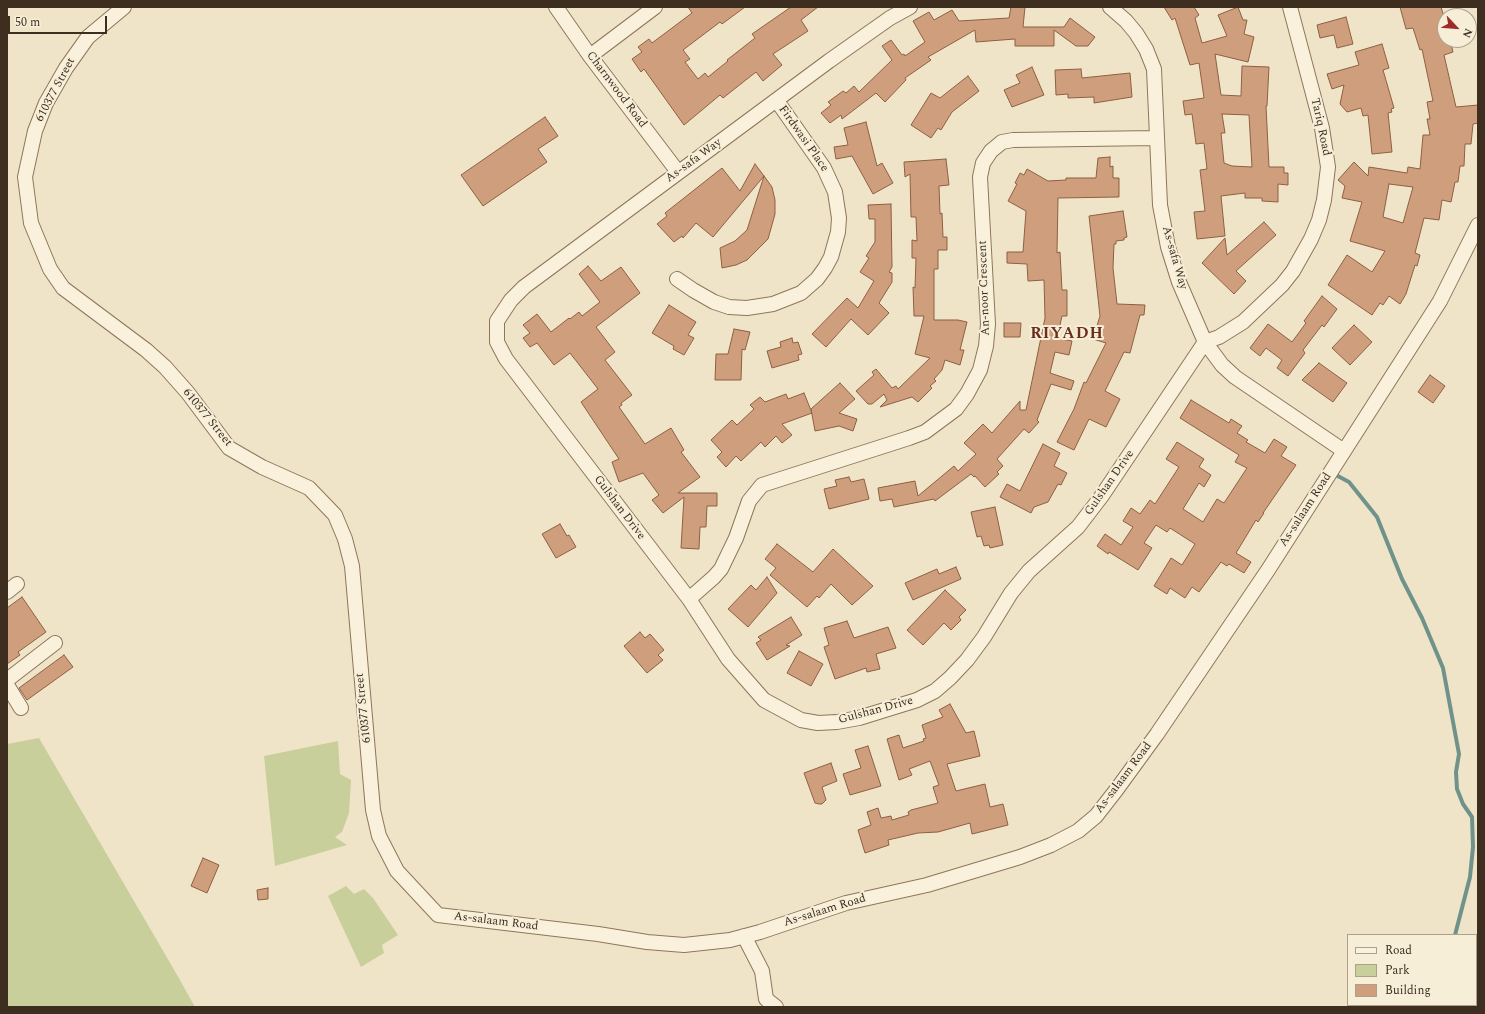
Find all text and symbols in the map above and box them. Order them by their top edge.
scale bar [10,8,109,34]
north arrow [1437,8,1477,48]
text: 50 m [15,13,40,32]
text: N [1458,25,1477,41]
street label: Charnwood Road [583,49,649,131]
street label: 610377 Street [33,56,79,124]
street label: Tariq Road [1307,97,1333,157]
street label: Firdwasi Place [775,103,831,175]
street label: As-safa Way [663,136,725,186]
street label: As-safa Way [1158,225,1190,291]
street label: An-noor Crescent [976,240,994,336]
district label: RIYADH [1030,325,1104,345]
street label: 610377 Street [179,386,235,450]
street label: Gulshan Drive [1082,447,1138,519]
street label: As-salaam Road [1277,470,1335,550]
street label: Gulshan Drive [590,473,648,543]
street label: 610377 Street [353,672,375,744]
street label: Gulshan Drive [837,694,915,728]
street label: As-salaam Road [1093,740,1155,816]
street label: As-salaam Road [782,892,868,930]
street label: As-salaam Road [453,910,539,934]
legend [1347,934,1477,1006]
text: Road [1385,941,1412,960]
text: Park [1385,961,1410,980]
text: Building [1385,981,1431,1000]

